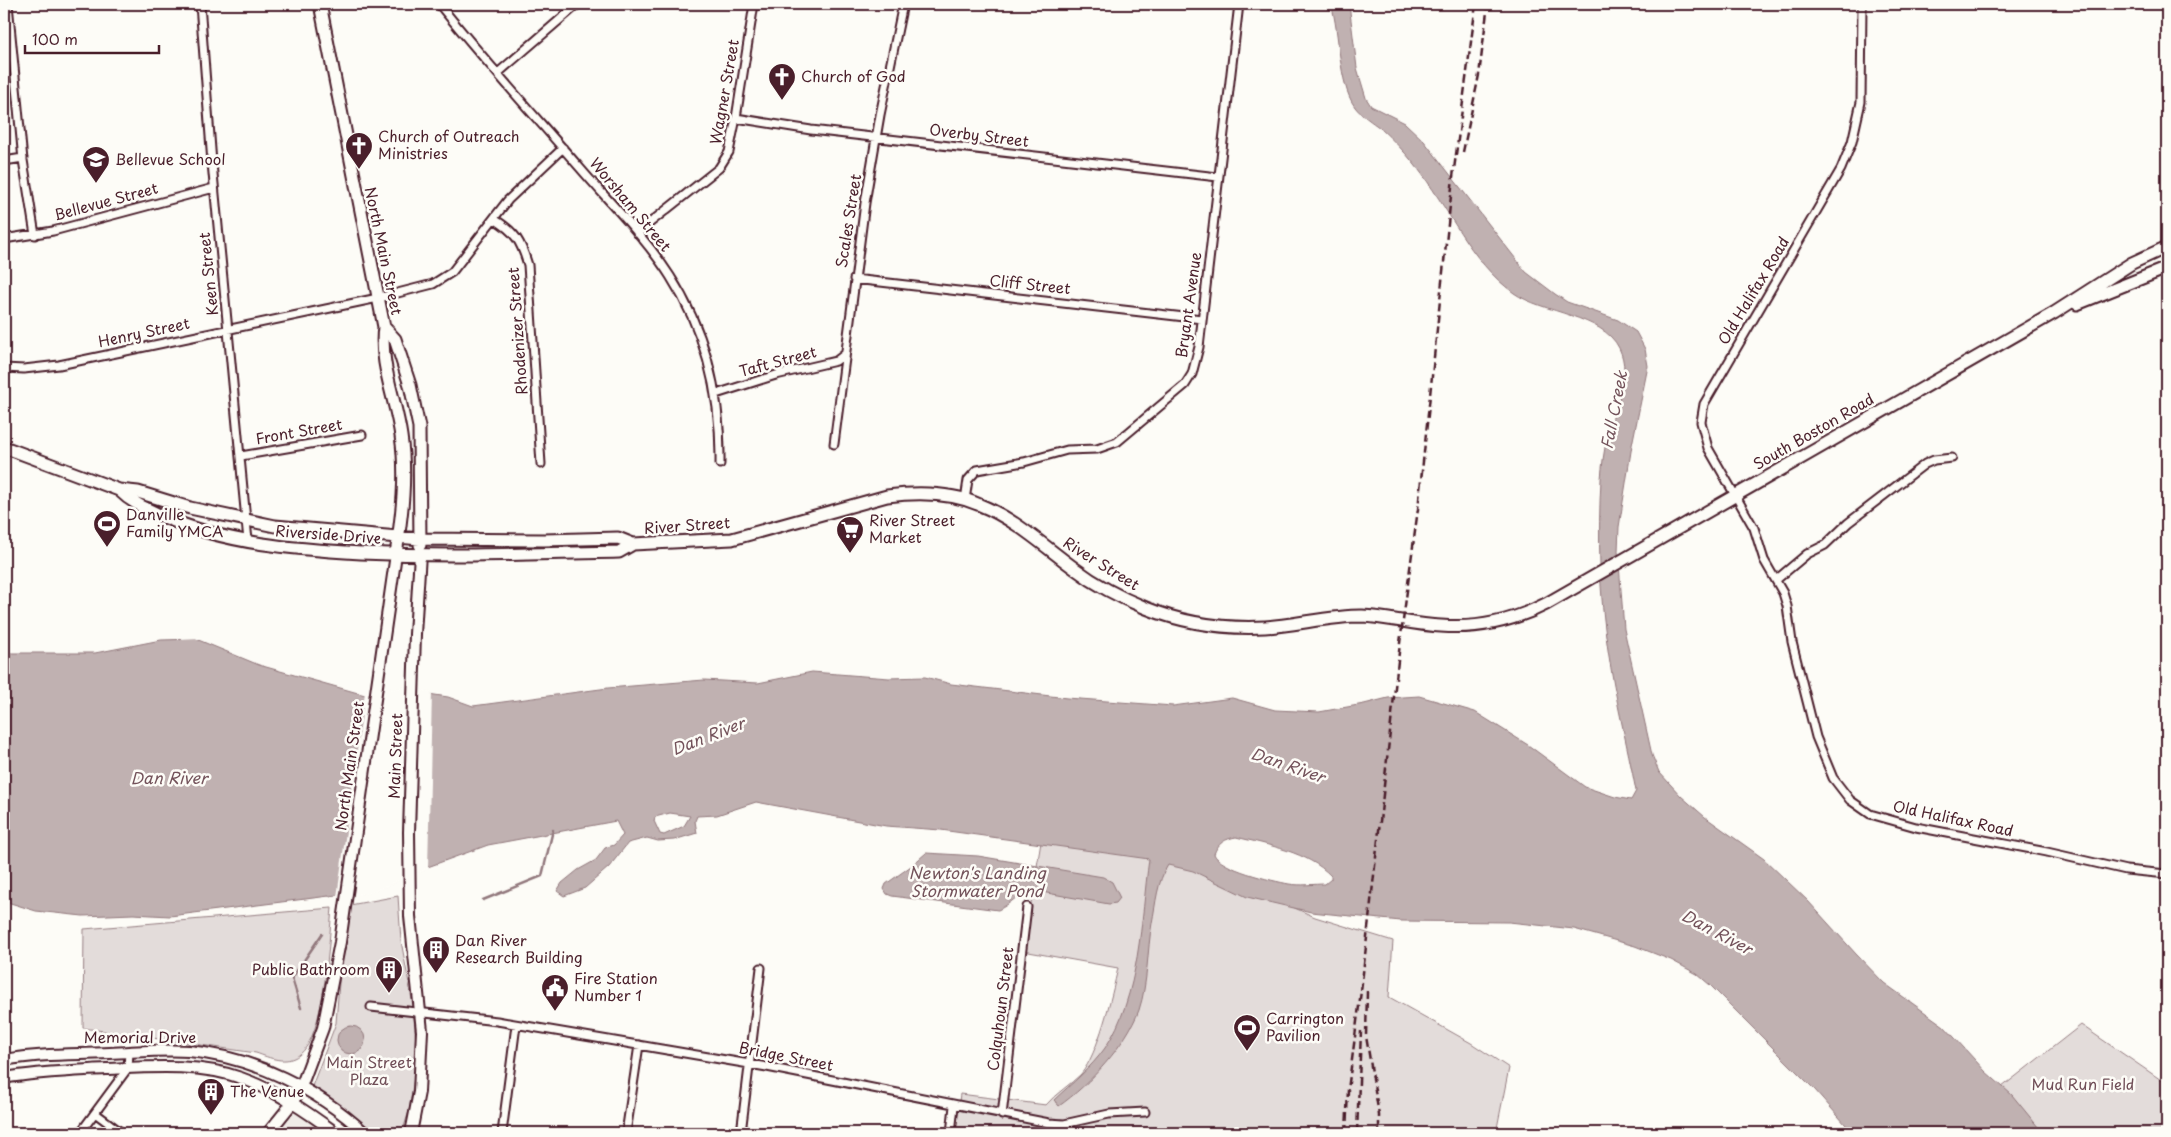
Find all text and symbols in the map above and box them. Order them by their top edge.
scale bar [25,22,159,54]
text: 100 m [32,27,78,50]
street label: Wagner Street [703,37,744,146]
church icon: Church of God [767,62,797,101]
place label: Church of God [801,64,906,87]
street label: Overby Street [928,117,1030,152]
place label: Church of Outreach Ministries [378,124,520,164]
church icon: Church of Outreach Ministries [344,131,374,170]
school or university icon: Bellevue School [81,145,111,184]
place label: Bellevue School [115,147,226,170]
street label: Worsham Street [585,152,677,256]
street label: Scales Street [829,172,866,269]
street label: Bellevue Street [51,176,160,225]
street label: North Main Street [360,185,409,317]
street label: Keen Street [192,231,223,317]
street label: Old Halifax Road [1711,232,1794,349]
street label: Bryant Avenue [1169,250,1206,359]
street label: Rhodenizer Street [501,266,532,396]
street label: Cliff Street [989,268,1072,299]
street label: Henry Street [96,311,192,352]
street label: Taft Street [736,339,819,382]
water label: Fall Creek [1594,367,1633,451]
street label: South Boston Road [1749,387,1878,475]
street label: Front Street [254,412,344,449]
place label: Danville Family YMCA [126,502,223,542]
place label: River Street Market [869,508,955,548]
sports icon: Danville Family YMCA [92,509,122,548]
street label: River Street [643,510,731,539]
supermarket icon: River Street Market [835,515,865,554]
street label: Riverside Drive [274,518,382,549]
street label: River Street [1059,530,1144,595]
street label: North Main Street [328,700,369,832]
water label: Dan River [668,709,750,760]
street label: Main Street [382,713,407,799]
water label: Dan River [1248,740,1331,789]
water label: Dan River [131,765,210,789]
street label: Old Halifax Road [1891,794,2016,842]
water label: Newton's Landing Stormwater Pond [908,860,1047,902]
water label: Dan River [1678,903,1759,961]
place label: Dan River Research Building [455,928,583,968]
building icon: Dan River Research Building [421,935,451,974]
street label: Colquhoun Street [980,945,1019,1072]
building icon: Public Bathroom [374,955,404,994]
place label: Public Bathroom [252,957,370,980]
place label: Fire Station Number 1 [574,966,658,1006]
public building icon: Fire Station Number 1 [540,973,570,1012]
place label: Carrington Pavilion [1266,1006,1344,1046]
sports icon: Carrington Pavilion [1232,1013,1262,1052]
street label: Memorial Drive [84,1025,196,1048]
street label: Bridge Street [737,1035,836,1076]
park label: Main Street Plaza [326,1050,412,1090]
park label: Mud Run Field [2032,1072,2134,1095]
building icon: The Venue [196,1077,226,1116]
place label: The Venue [230,1079,304,1102]

